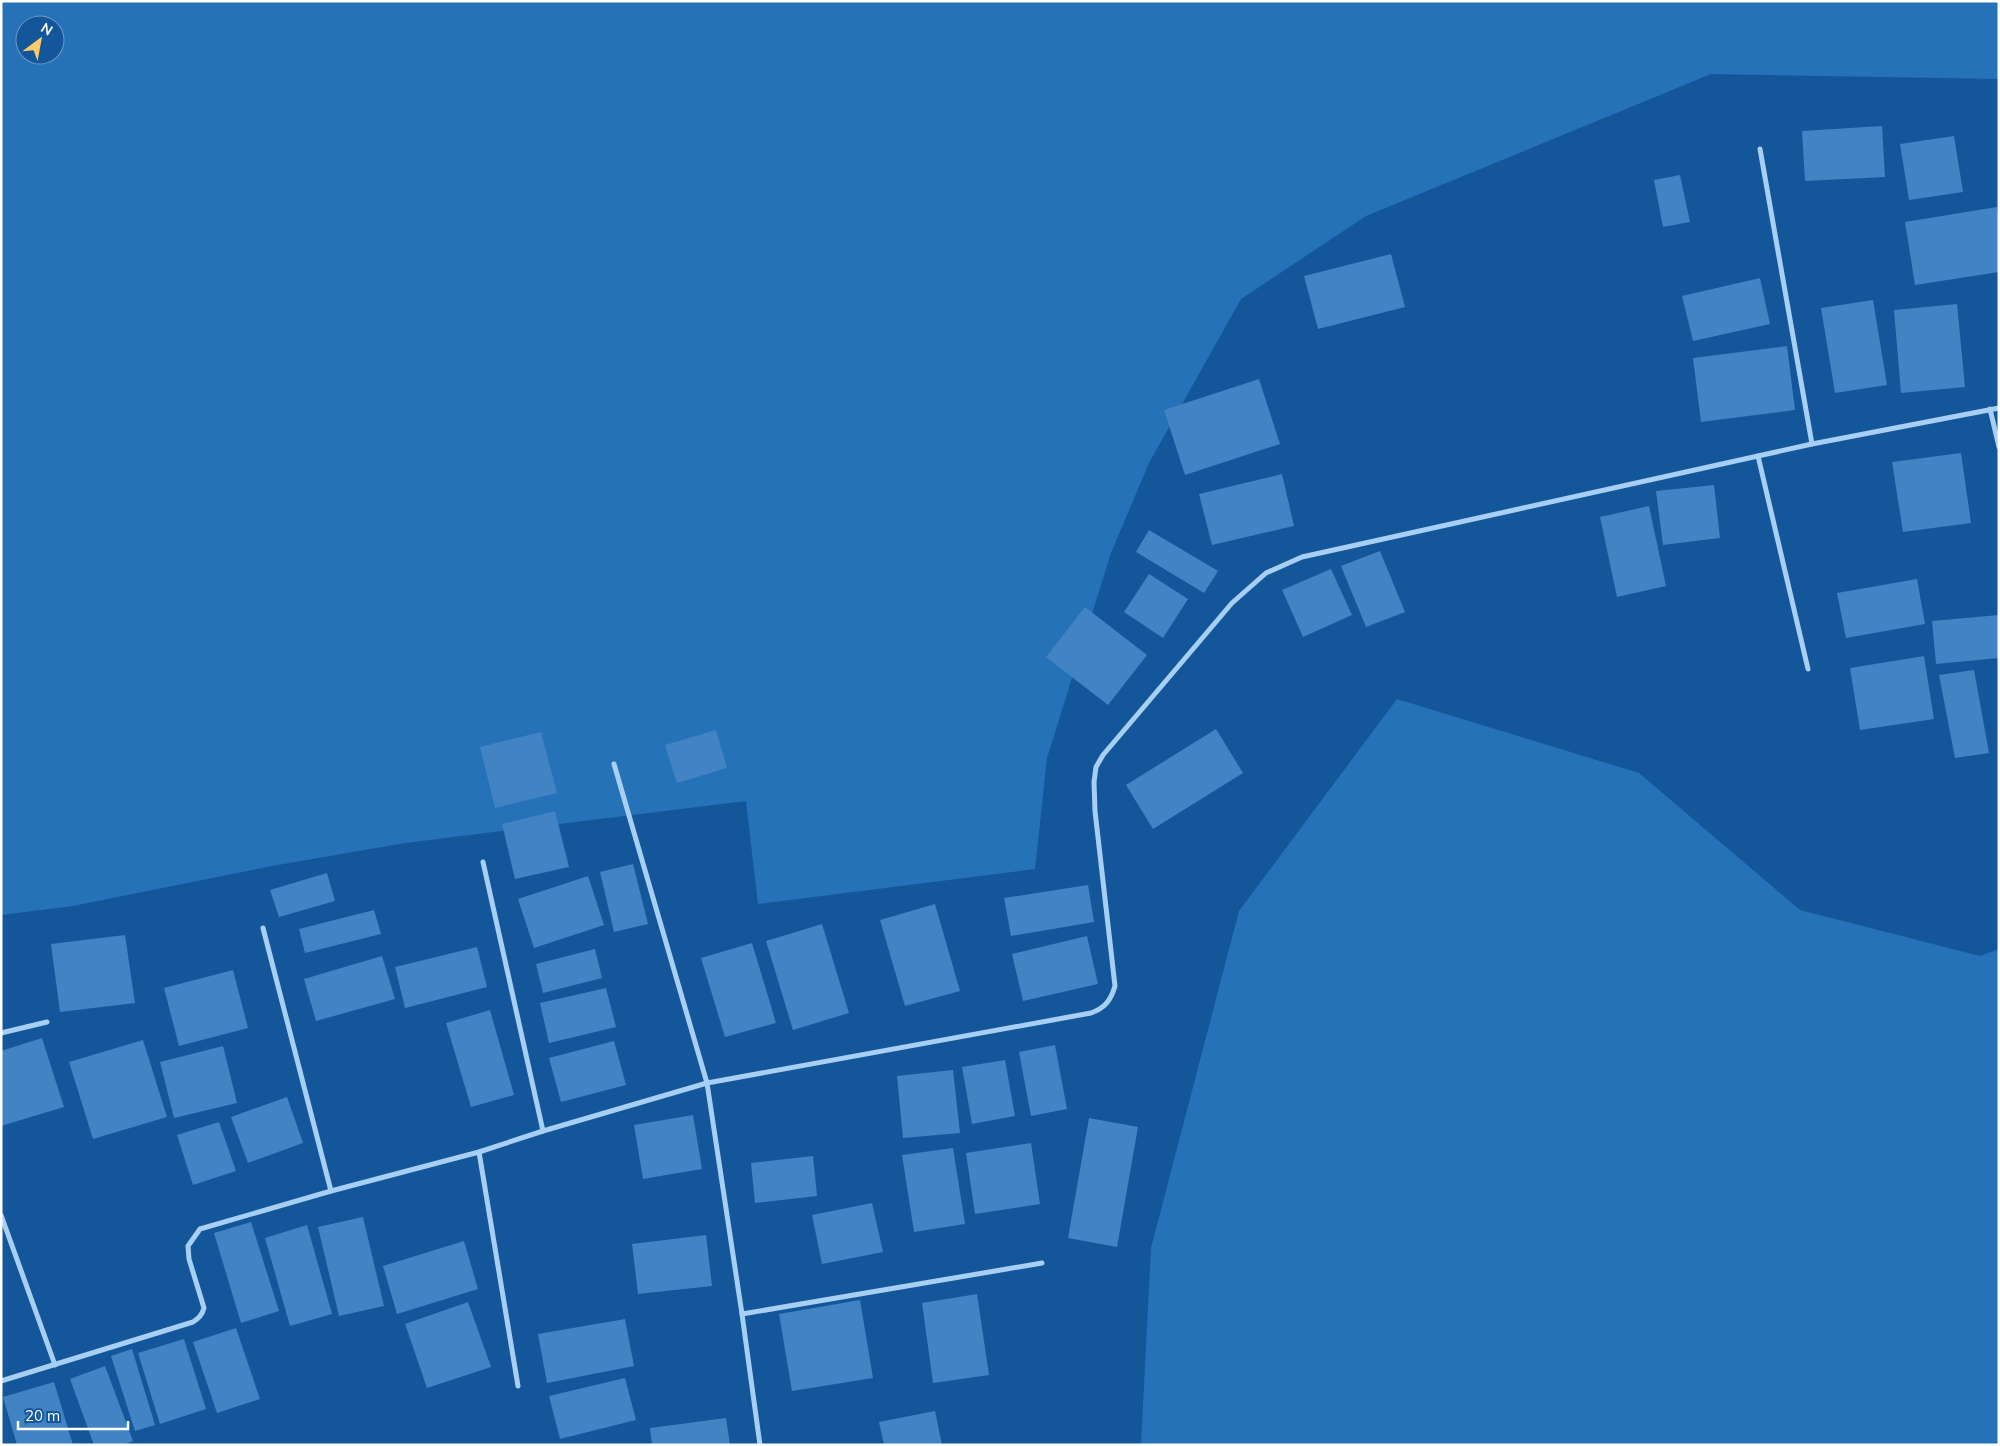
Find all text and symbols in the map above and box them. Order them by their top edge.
north arrow [15,15,65,65]
text: N [38,19,56,39]
scale bar [18,1398,128,1430]
text: 20 m [25,1406,60,1425]

